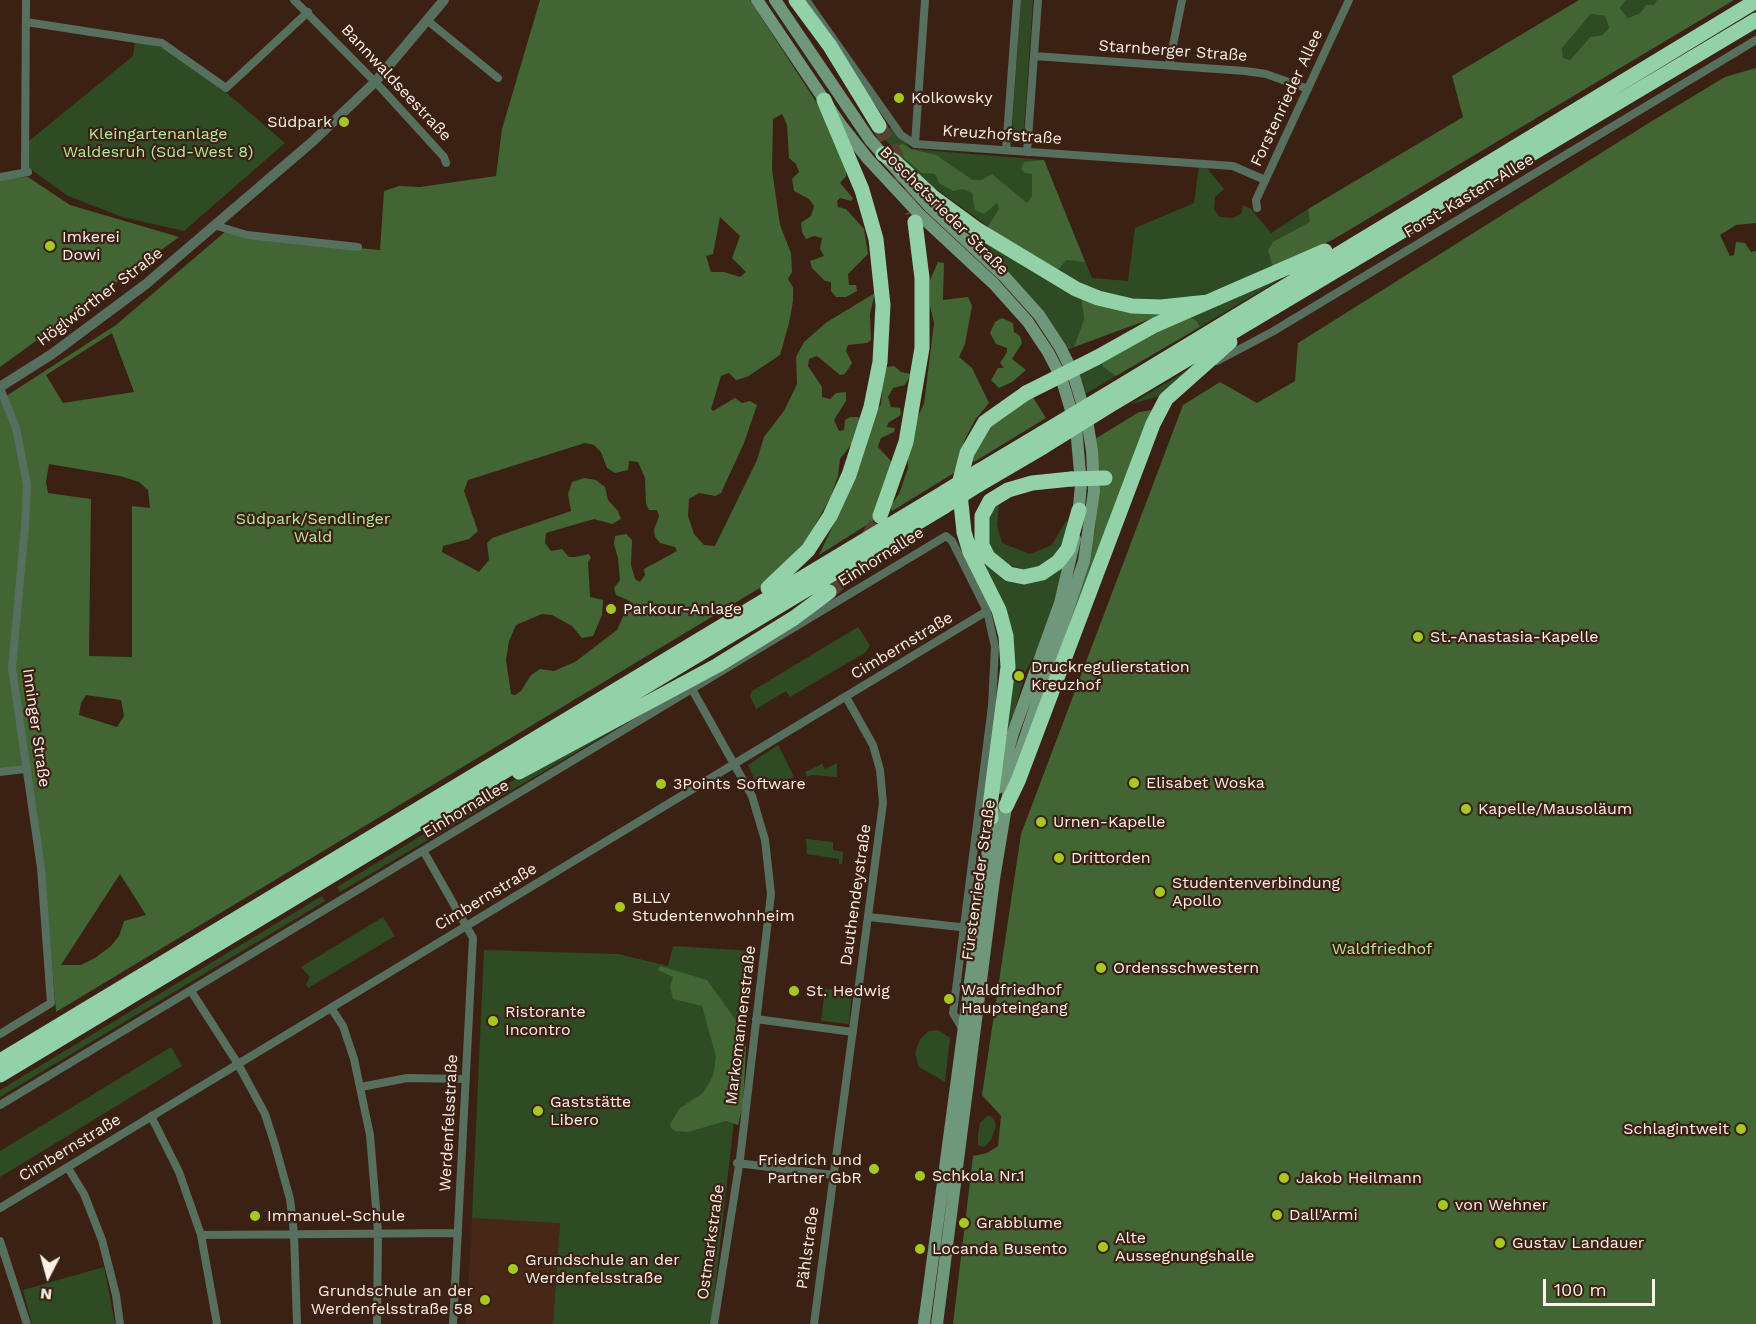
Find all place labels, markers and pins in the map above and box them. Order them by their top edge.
place label: Kolkowsky [911,88,992,108]
marker: Kolkowsky [892,91,906,105]
place label: Südpark [267,112,332,132]
marker: Südpark [337,115,351,129]
place label: Imkerei Dowi [62,227,120,265]
marker: Imkerei Dowi [43,239,57,253]
place label: Parkour-Anlage [623,599,742,619]
marker: Parkour-Anlage [604,602,618,616]
place label: St.-Anastasia-Kapelle [1430,627,1599,647]
marker: St.-Anastasia-Kapelle [1411,630,1425,644]
place label: Druckregulierstation Kreuzhof [1031,657,1190,695]
marker: Druckregulierstation Kreuzhof [1012,669,1026,683]
place label: Elisabet Woska [1146,773,1265,793]
place label: 3Points Software [673,774,806,794]
marker: Elisabet Woska [1127,776,1141,790]
marker: 3Points Software [654,777,668,791]
place label: Kapelle/Mausoläum [1478,799,1632,819]
marker: Kapelle/Mausoläum [1459,802,1473,816]
place label: Urnen-Kapelle [1053,812,1166,832]
marker: Urnen-Kapelle [1034,815,1048,829]
place label: Drittorden [1071,848,1151,868]
marker: Drittorden [1052,851,1066,865]
place label: Studentenverbindung Apollo [1172,873,1340,911]
marker: Studentenverbindung Apollo [1153,885,1167,899]
place label: BLLV Studentenwohnheim [632,888,795,926]
marker: BLLV Studentenwohnheim [613,900,627,914]
place label: Ordensschwestern [1113,958,1259,978]
marker: Ordensschwestern [1094,961,1108,975]
place label: Waldfriedhof Haupteingang [961,980,1068,1018]
place label: St. Hedwig [806,981,890,1001]
marker: St. Hedwig [787,984,801,998]
marker: Waldfriedhof Haupteingang [942,992,956,1006]
place label: Ristorante Incontro [505,1002,586,1040]
marker: Ristorante Incontro [486,1014,500,1028]
place label: Gaststätte Libero [550,1092,631,1130]
marker: Gaststätte Libero [531,1104,545,1118]
place label: Schlagintweit [1623,1119,1729,1139]
marker: Schlagintweit [1734,1122,1748,1136]
place label: Friedrich und Partner GbR [758,1150,862,1188]
marker: Friedrich und Partner GbR [867,1162,881,1176]
place label: Schkola Nr.1 [932,1166,1024,1186]
place label: Jakob Heilmann [1296,1168,1422,1188]
marker: Schkola Nr.1 [913,1169,927,1183]
marker: Jakob Heilmann [1277,1171,1291,1185]
place label: von Wehner [1455,1195,1548,1215]
marker: von Wehner [1436,1198,1450,1212]
place label: Dall'Armi [1289,1205,1358,1225]
place label: Immanuel-Schule [267,1206,405,1226]
marker: Dall'Armi [1270,1208,1284,1222]
marker: Immanuel-Schule [248,1209,262,1223]
place label: Grabblume [976,1213,1062,1233]
marker: Grabblume [957,1216,971,1230]
place label: Alte Aussegnungshalle [1115,1228,1255,1266]
place label: Gustav Landauer [1512,1233,1644,1253]
marker: Gustav Landauer [1493,1236,1507,1250]
place label: Locanda Busento [932,1239,1067,1259]
marker: Alte Aussegnungshalle [1096,1240,1110,1254]
marker: Locanda Busento [913,1242,927,1256]
place label: Grundschule an der Werdenfelsstraße [525,1250,680,1288]
marker: Grundschule an der Werdenfelsstraße [506,1262,520,1276]
place label: Grundschule an der Werdenfelsstraße 58 [311,1281,473,1319]
marker: Grundschule an der Werdenfelsstraße 58 [478,1293,492,1307]

